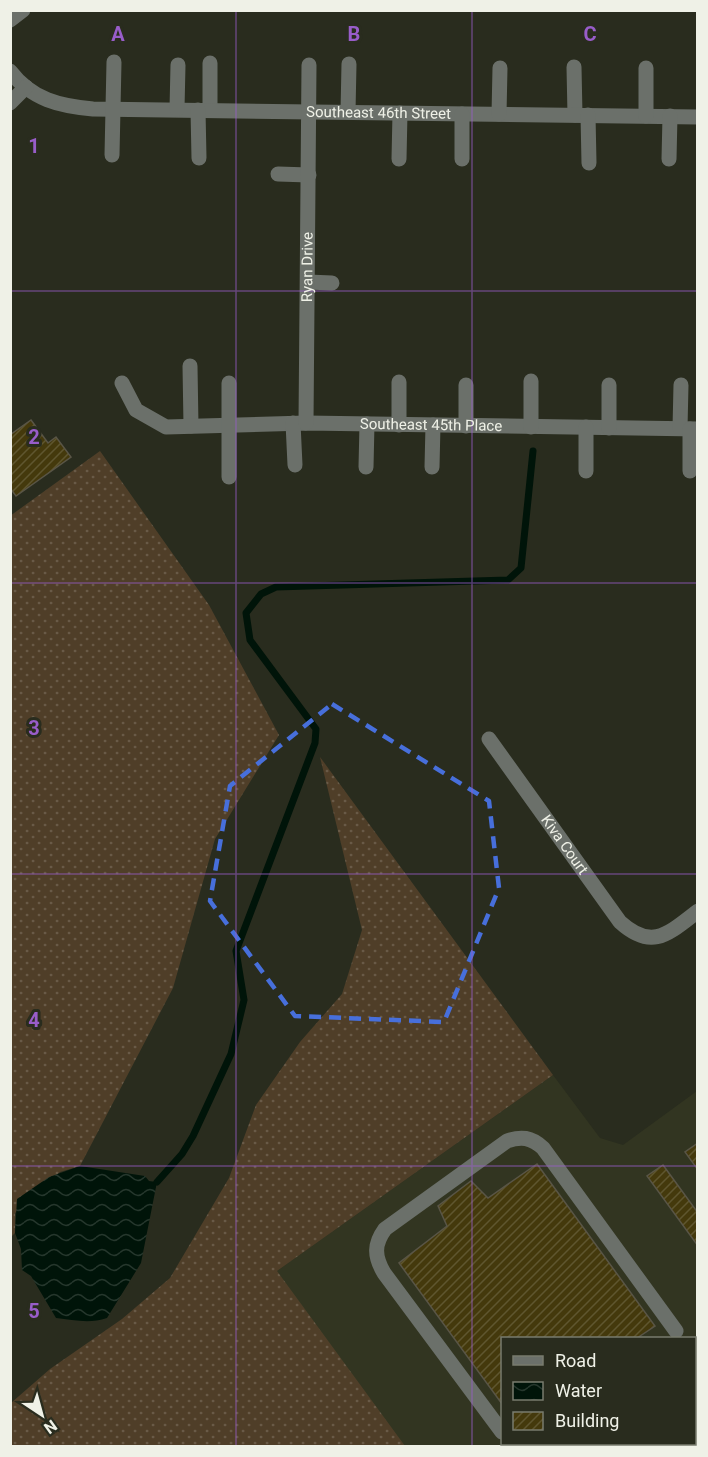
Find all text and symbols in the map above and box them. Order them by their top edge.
text: A [111,22,125,46]
text: B [348,22,360,46]
text: C [583,22,597,46]
street label: Southeast 46th Street [306,103,451,123]
text: 1 [28,134,40,158]
street label: Ryan Drive [298,232,317,302]
street label: Southeast 45th Place [360,415,502,435]
text: 2 [28,425,40,449]
text: 3 [28,716,40,740]
street label: Kiva Court [537,811,592,878]
text: 4 [28,1008,40,1032]
text: 5 [28,1299,40,1323]
legend [501,1337,696,1445]
text: Road [555,1350,596,1371]
text: Water [555,1380,602,1401]
north arrow [12,1385,72,1445]
text: Building [555,1410,619,1431]
text: N [40,1416,61,1438]

